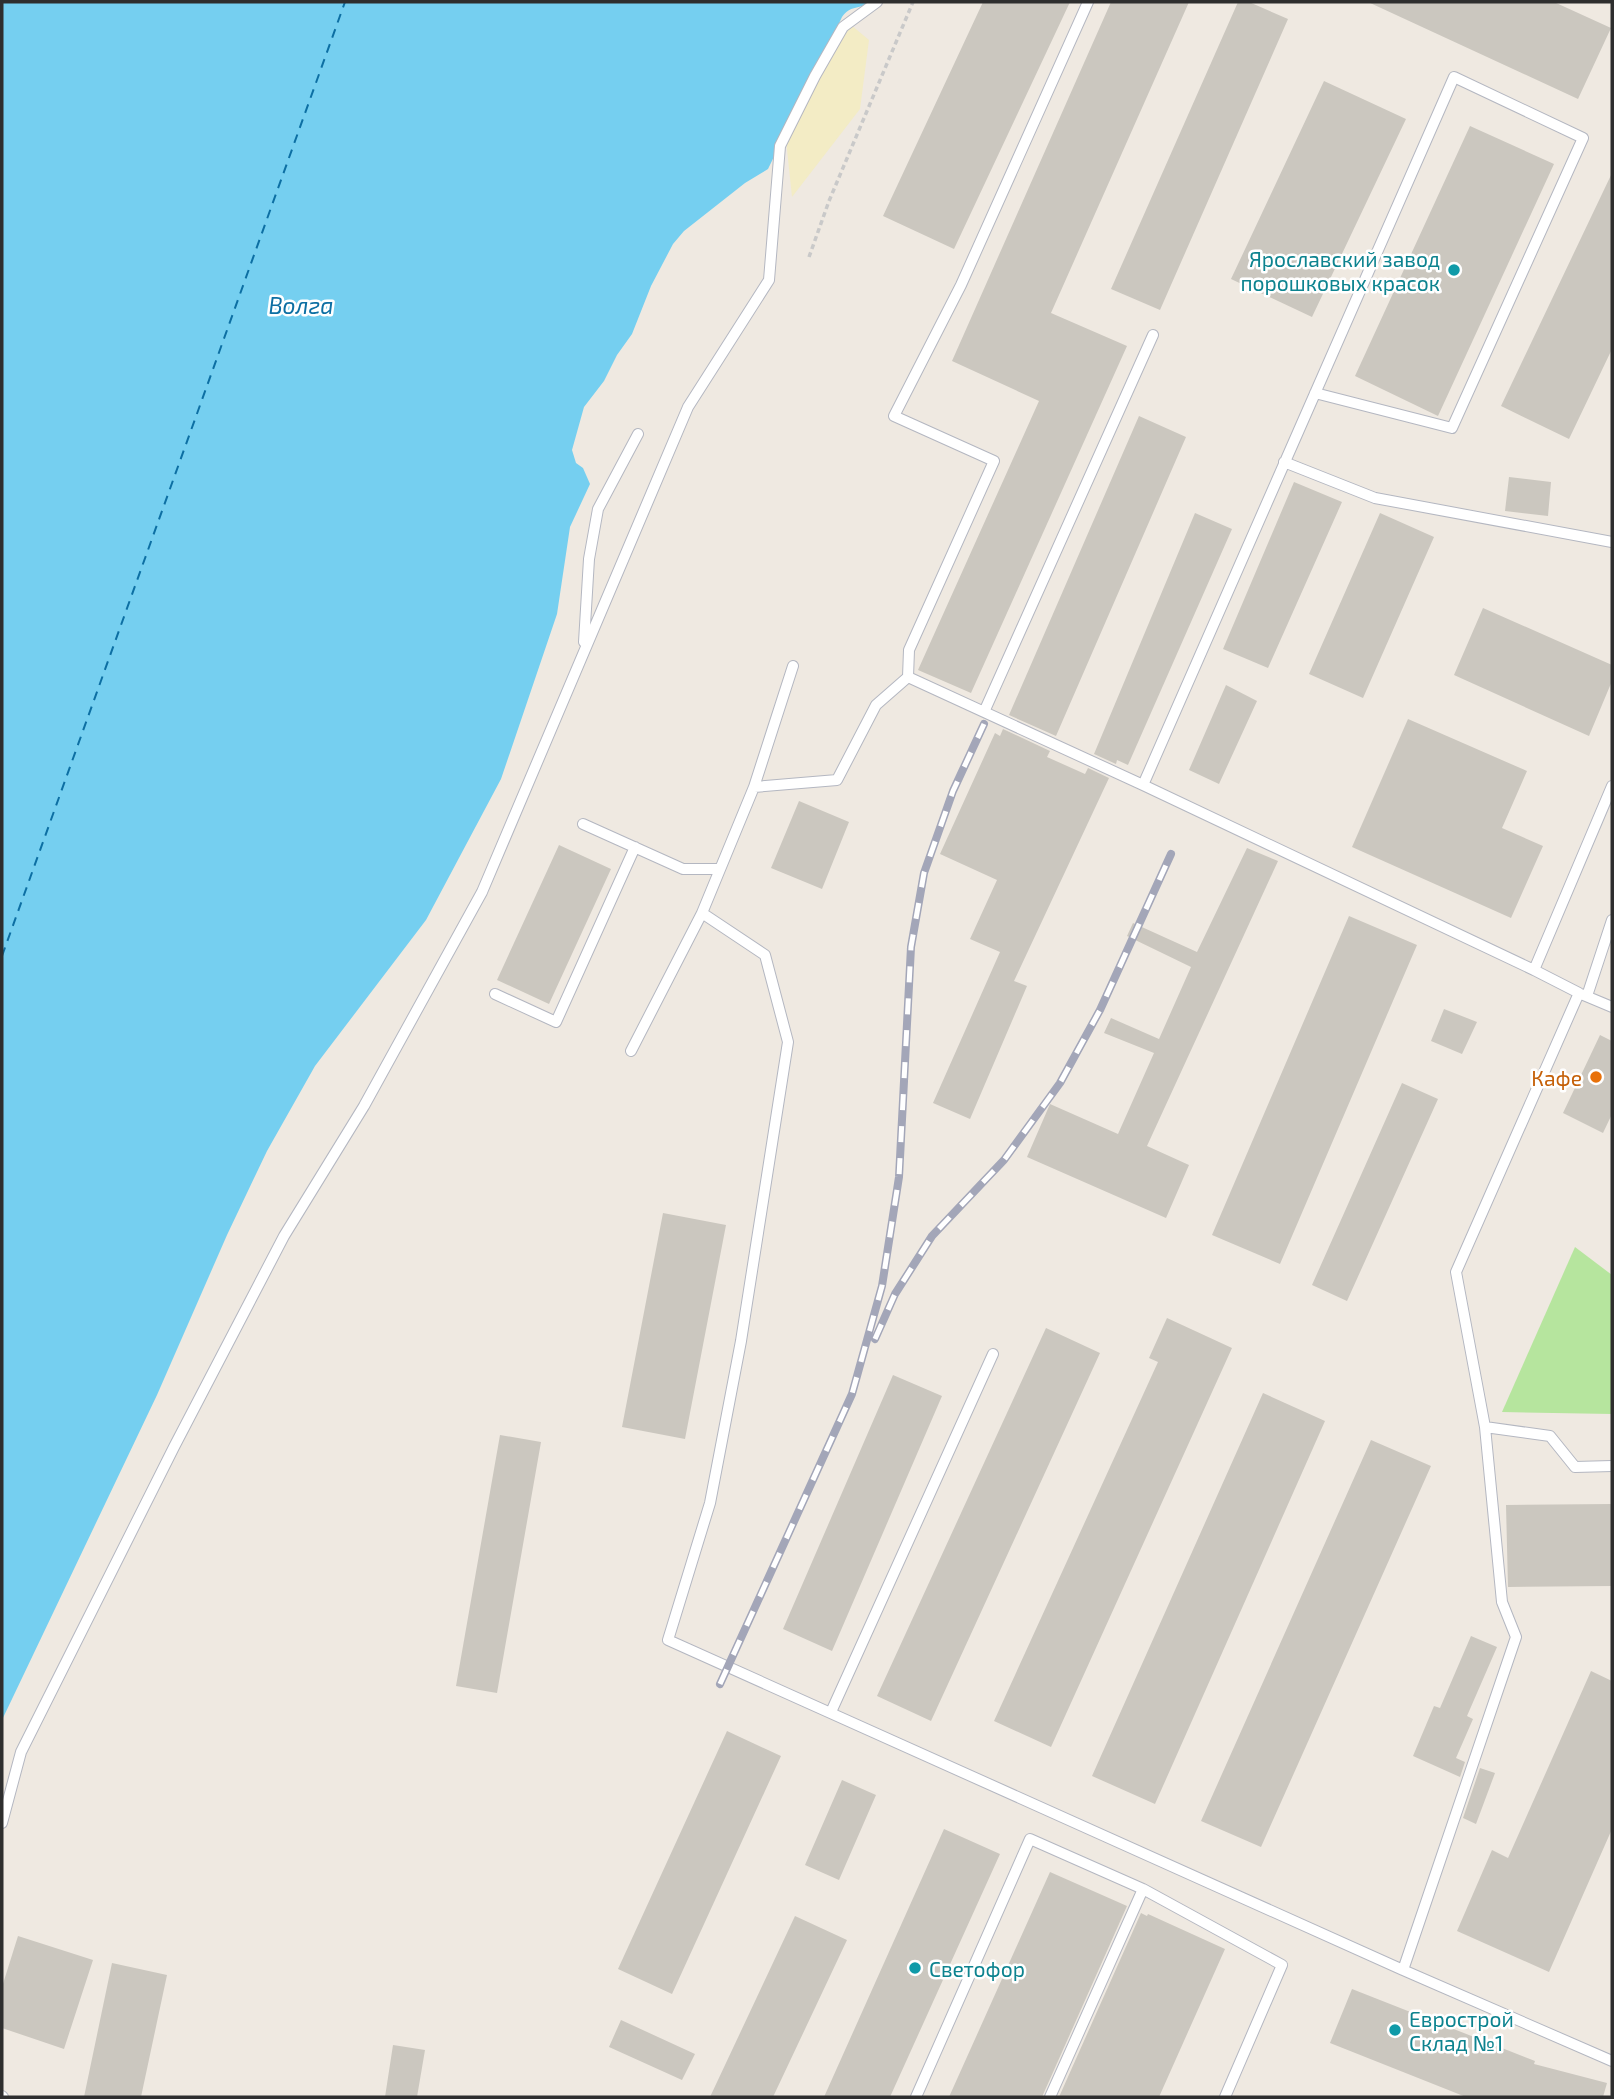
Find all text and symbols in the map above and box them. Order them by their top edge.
place label: Ярославский завод порошковых красок [1241,246,1440,295]
marker: Ярославский завод порошковых красок [1446,262,1462,278]
water label: Волга [268,291,334,319]
place label: Кафе [1531,1065,1582,1090]
marker: Кафе [1588,1069,1604,1085]
place label: Светофор [929,1956,1025,1981]
marker: Светофор [907,1960,923,1976]
place label: Еврострой Склад №1 [1409,2006,1514,2055]
marker: Еврострой Склад №1 [1387,2022,1403,2038]

